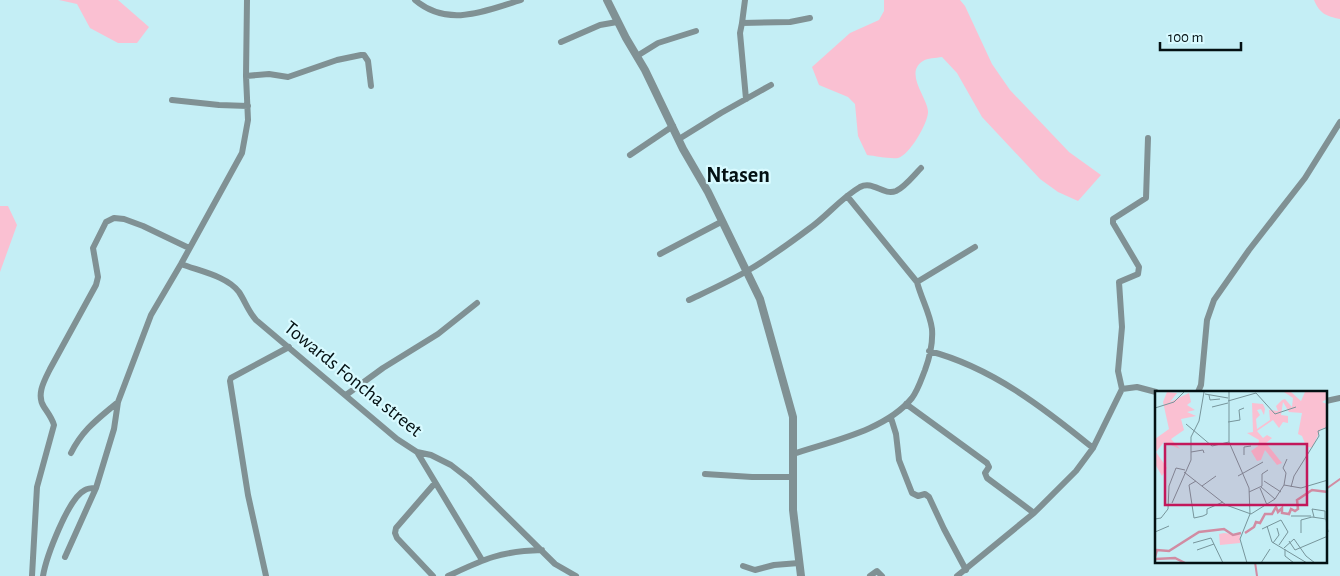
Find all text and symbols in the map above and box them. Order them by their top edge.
scale bar [1160,20,1241,52]
text: 100 m [1168,30,1203,45]
district label: Ntasen [706,164,770,186]
street label: Towards Foncha street [280,317,426,441]
inset map [1155,391,1328,564]

